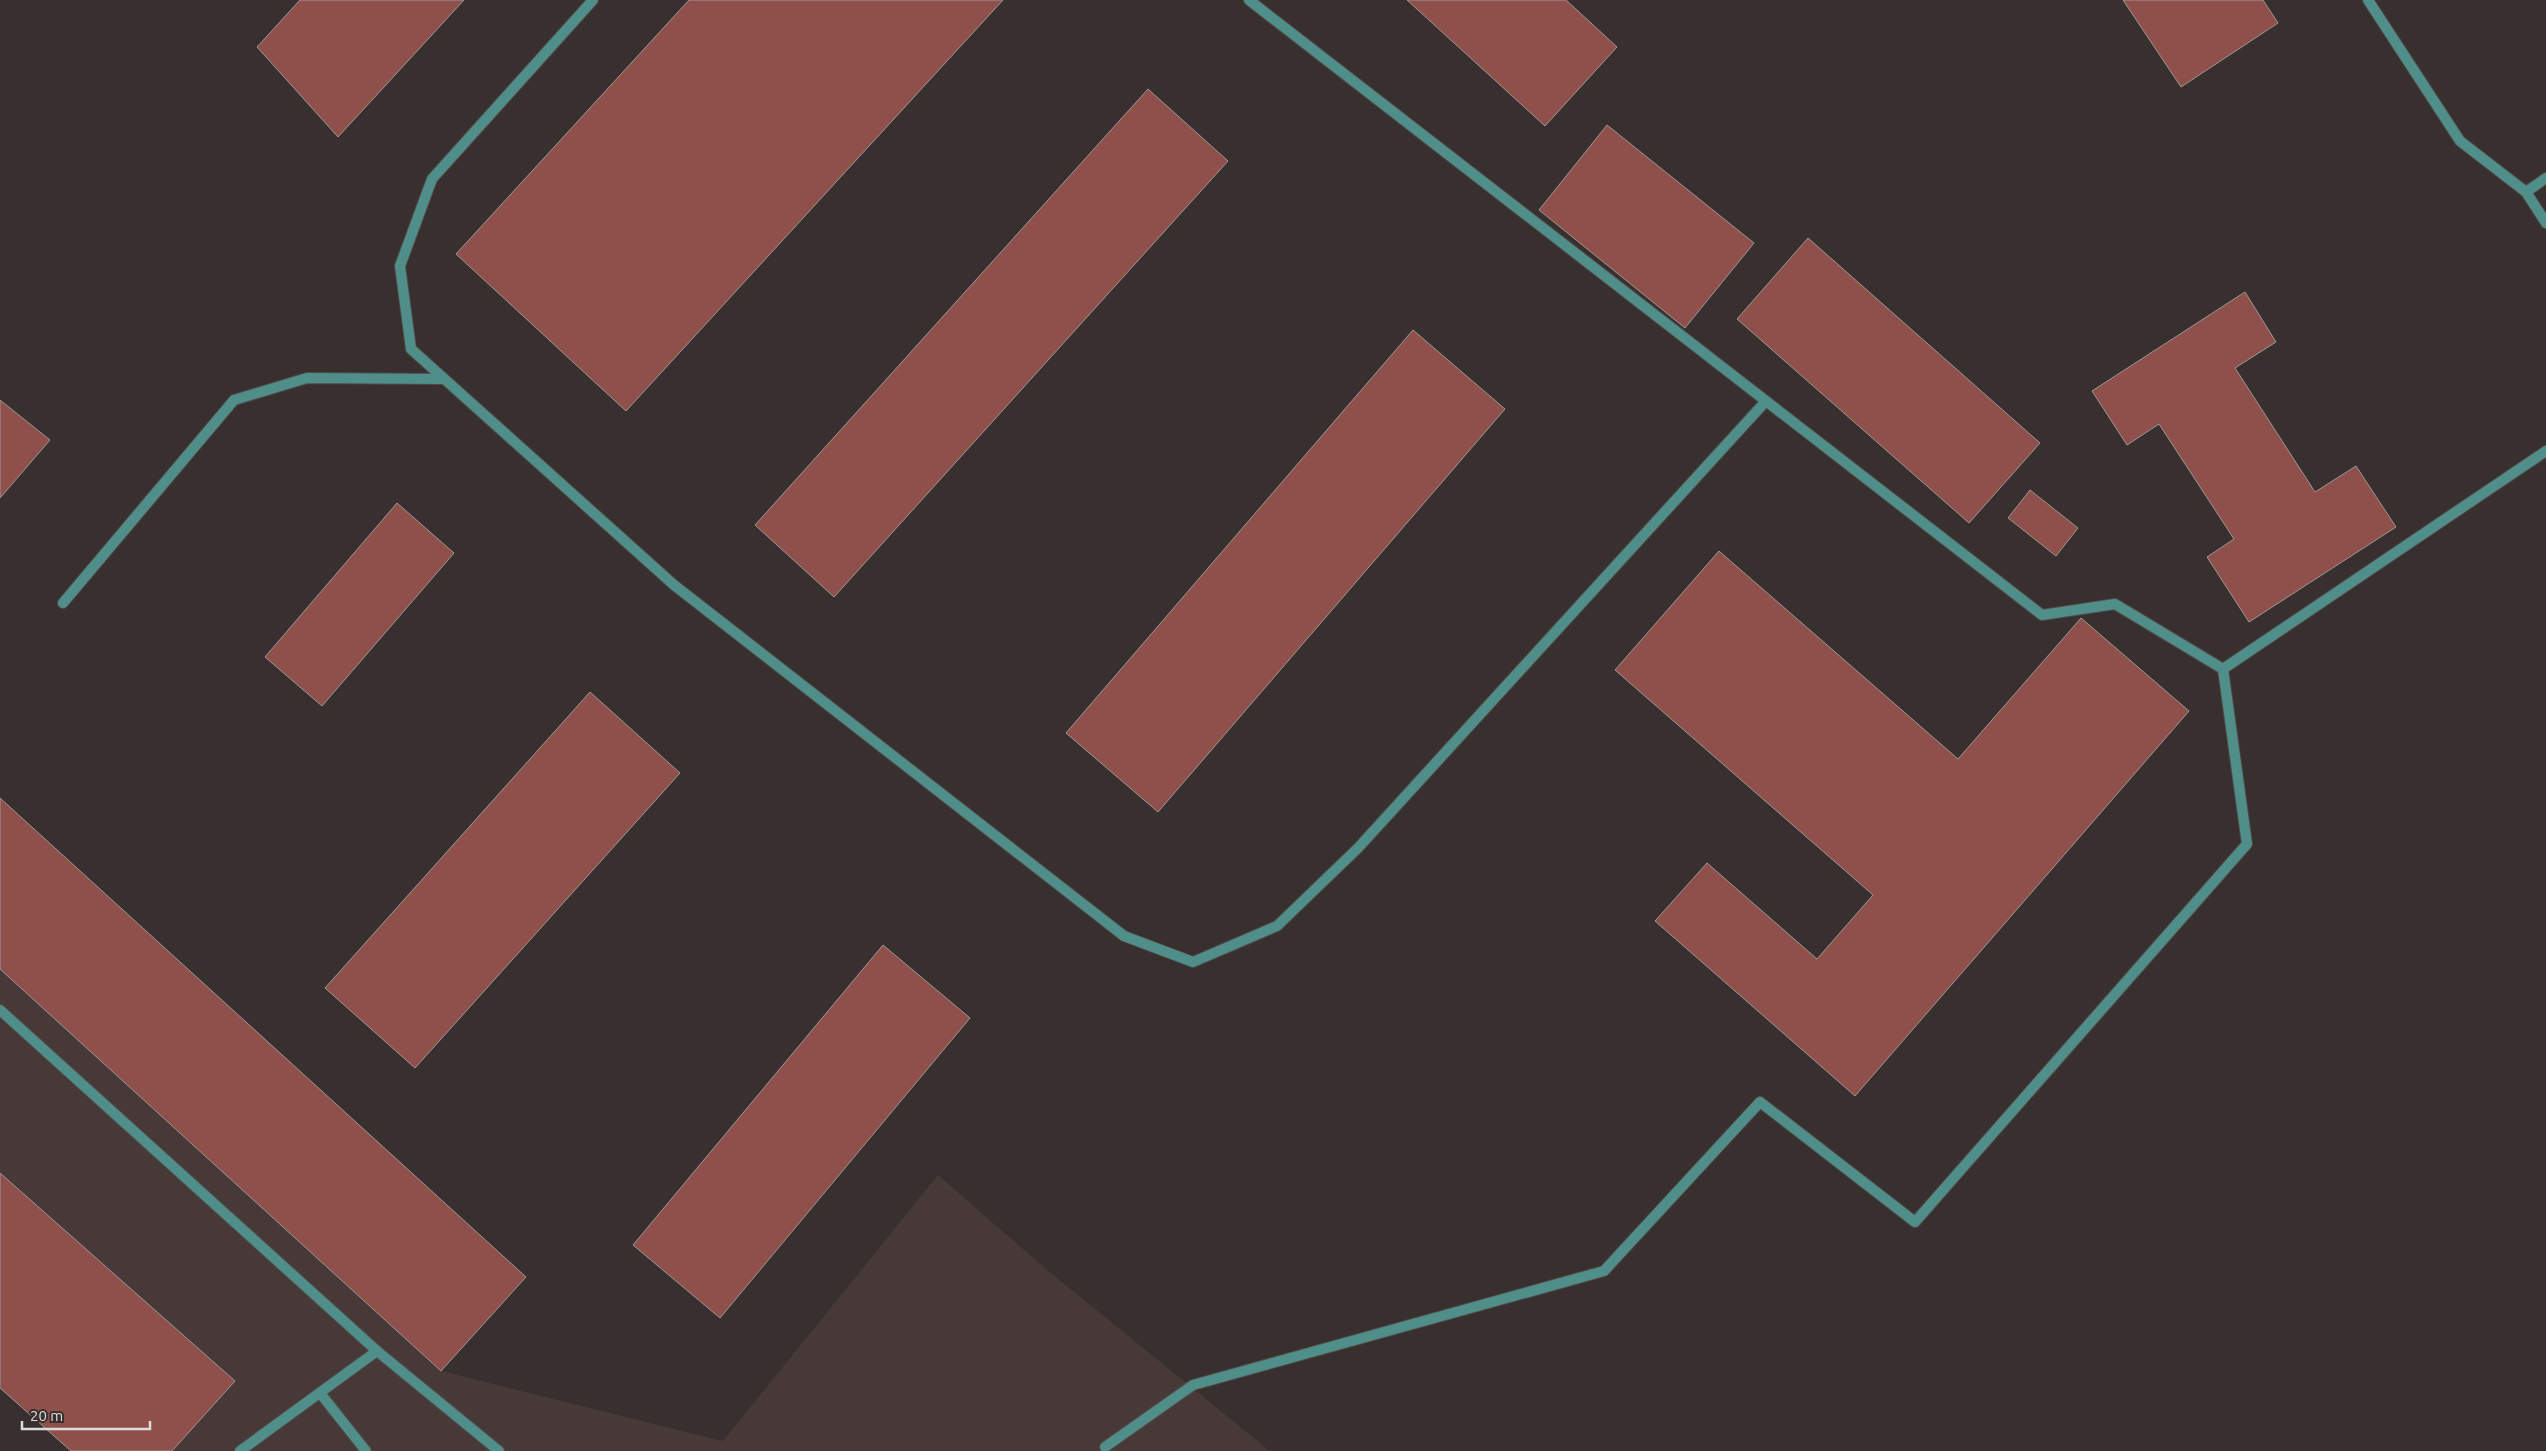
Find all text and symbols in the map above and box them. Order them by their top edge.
scale bar [22,1398,150,1430]
text: 20 m [30,1407,63,1424]

